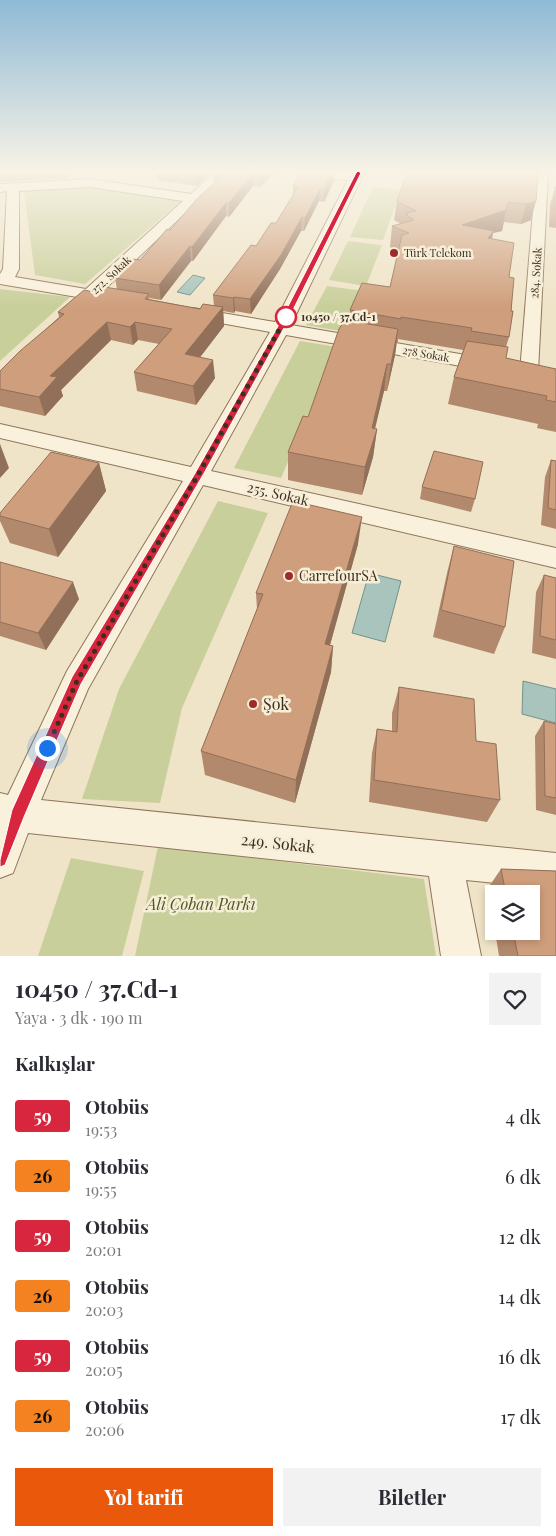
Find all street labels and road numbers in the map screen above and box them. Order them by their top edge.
street label: 284. Sokak [526,247,545,299]
street label: 272. Sokak [87,252,134,297]
street label: 278 Sokak [401,342,451,365]
street label: 255. Sokak [245,477,311,510]
street label: 249. Sokak [240,828,316,857]

